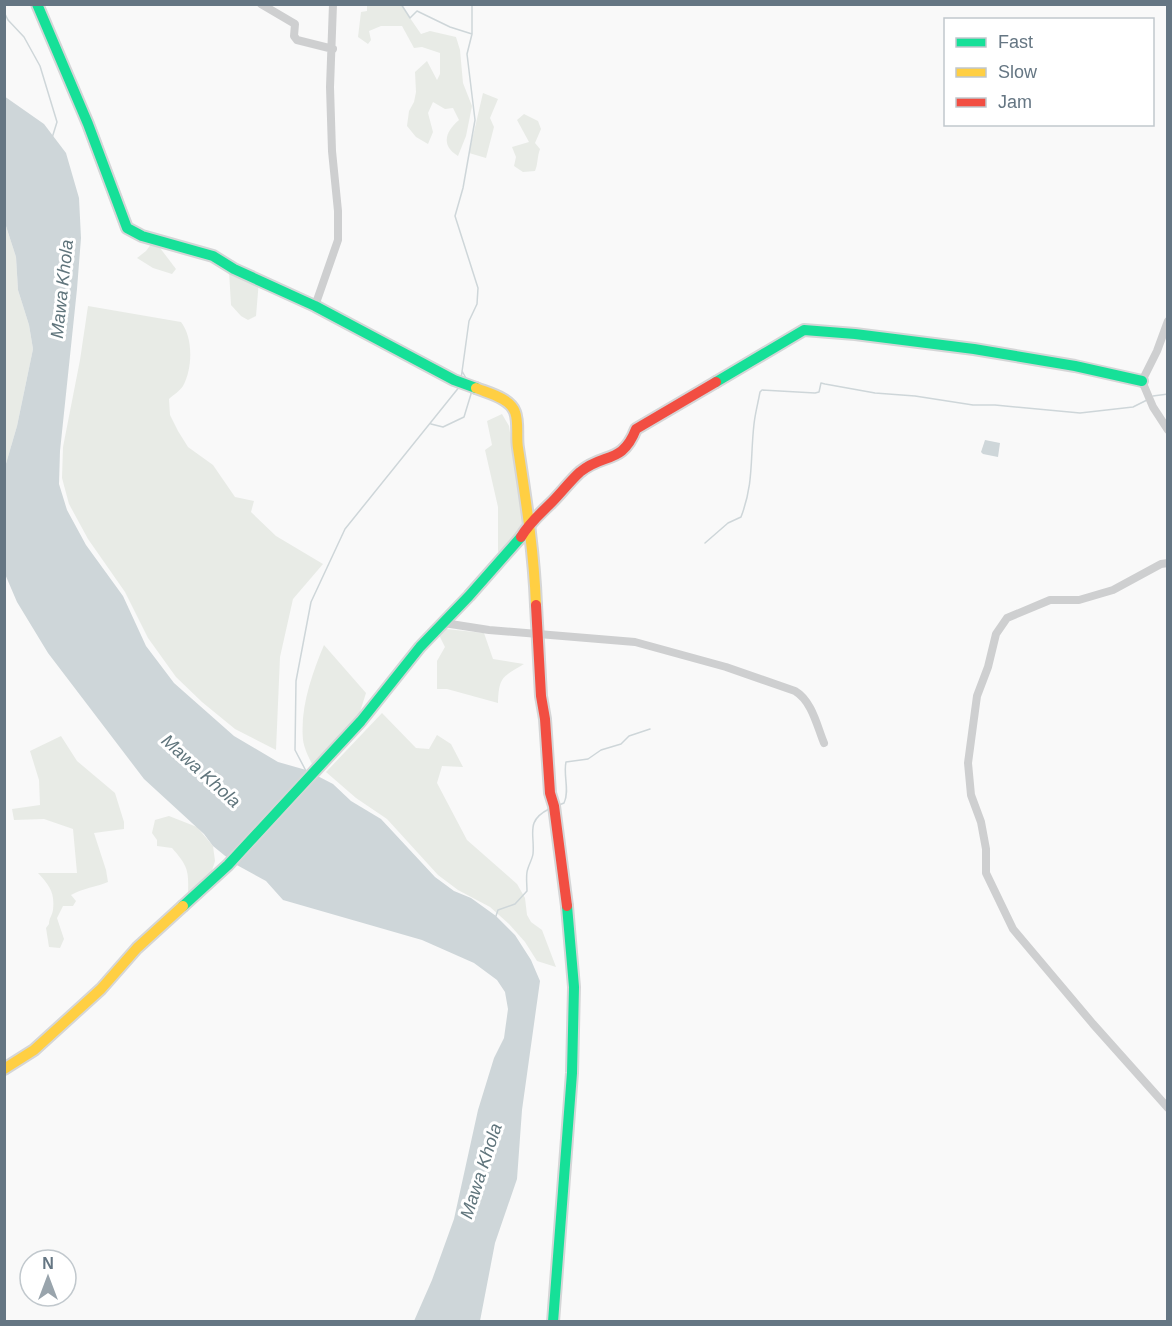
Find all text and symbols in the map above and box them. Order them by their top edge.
legend [944,18,1154,126]
text: Fast [998,32,1033,52]
text: Slow [998,62,1038,82]
text: Jam [998,92,1032,112]
water label: Mawa Khola [47,239,77,339]
water label: Mawa Khola [157,730,245,812]
water label: Mawa Khola [456,1121,506,1221]
north arrow [18,1248,78,1308]
text: N [42,1255,54,1272]

